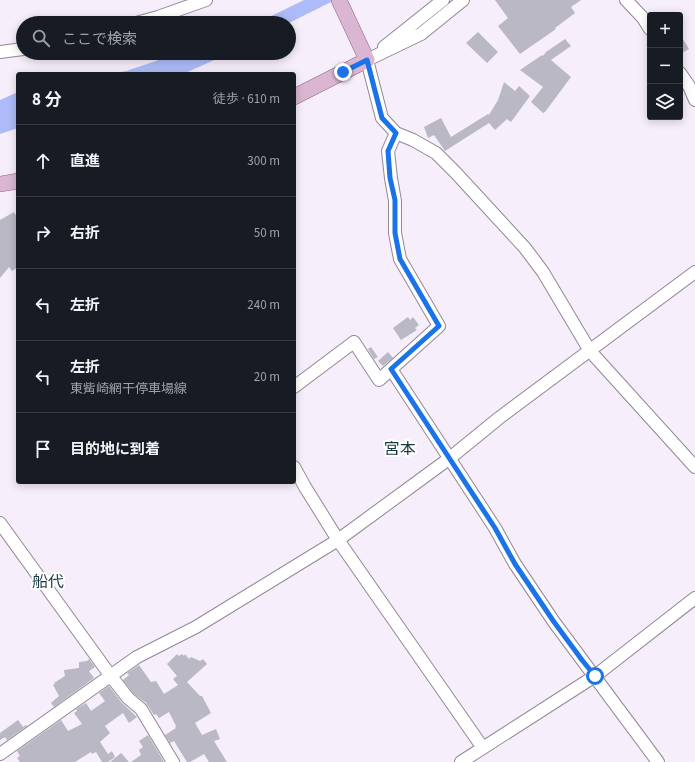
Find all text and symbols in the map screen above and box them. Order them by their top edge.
map controls [647,12,683,120]
button: + [647,12,683,48]
search box [16,16,296,60]
icon: search [30,27,52,49]
text: ここで検索 [62,29,137,50]
button: − [647,48,683,84]
route end [334,63,352,81]
button: layers [647,84,683,120]
text: 8 分 [32,88,61,112]
text: 徒歩 · 610 m [213,90,280,108]
icon: ahead [32,150,54,172]
text: 直進 [70,151,100,172]
text: 300 m [247,152,280,170]
icon: right [32,222,54,244]
text: 右折 [70,223,100,244]
text: 50 m [254,224,280,242]
icon: left [32,294,54,316]
text: 左折 [70,295,100,316]
text: 240 m [247,296,280,314]
text: 左折 [70,357,100,378]
icon: left [32,366,54,388]
text: 20 m [254,368,280,386]
text: 東觜崎網干停車場線 [70,380,187,398]
icon: arrive [32,438,54,460]
district label: 宮本 [384,438,416,460]
text: 目的地に到着 [70,439,160,460]
district label: 船代 [32,571,64,593]
route start [586,667,604,685]

